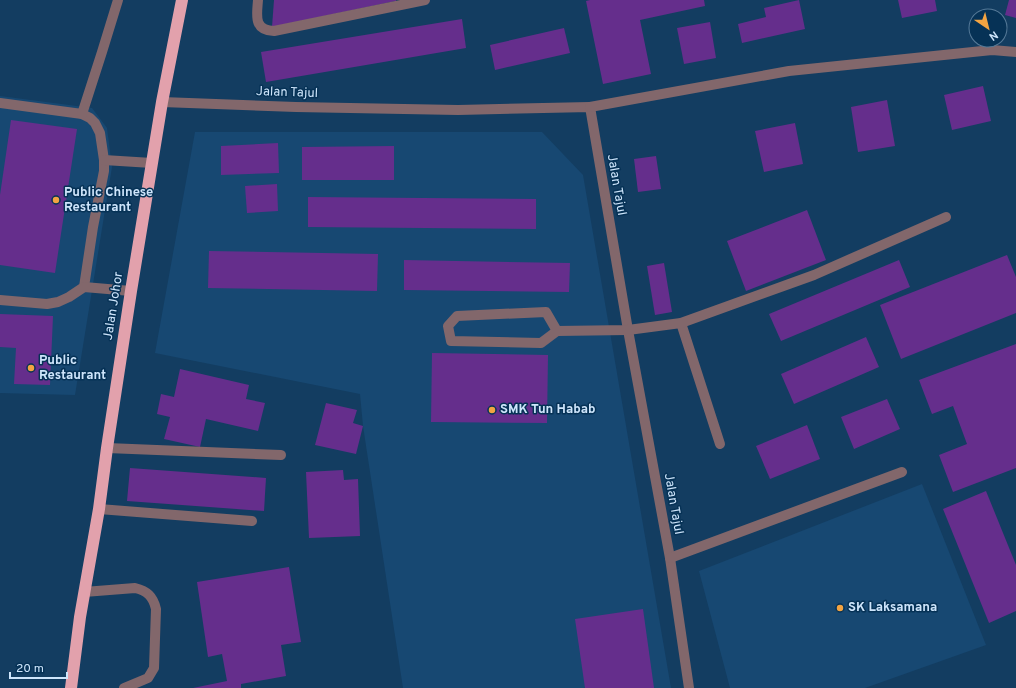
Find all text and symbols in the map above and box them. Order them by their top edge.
north arrow [968,8,1008,48]
text: N [986,27,1000,43]
street label: Jalan Tajul [256,84,318,102]
street label: Jalan Tajul [603,153,629,217]
place label: Public Chinese Restaurant [64,185,153,216]
marker: Public Chinese Restaurant [51,195,61,205]
street label: Jalan Johor [101,271,127,341]
place label: Public Restaurant [39,353,106,384]
marker: Public Restaurant [26,363,36,373]
place label: SMK Tun Habab [500,402,596,418]
marker: SMK Tun Habab [487,405,497,415]
street label: Jalan Tajul [660,472,686,536]
place label: SK Laksamana [848,600,937,616]
marker: SK Laksamana [835,603,845,613]
scale bar [10,654,67,680]
text: 20 m [16,661,44,677]

